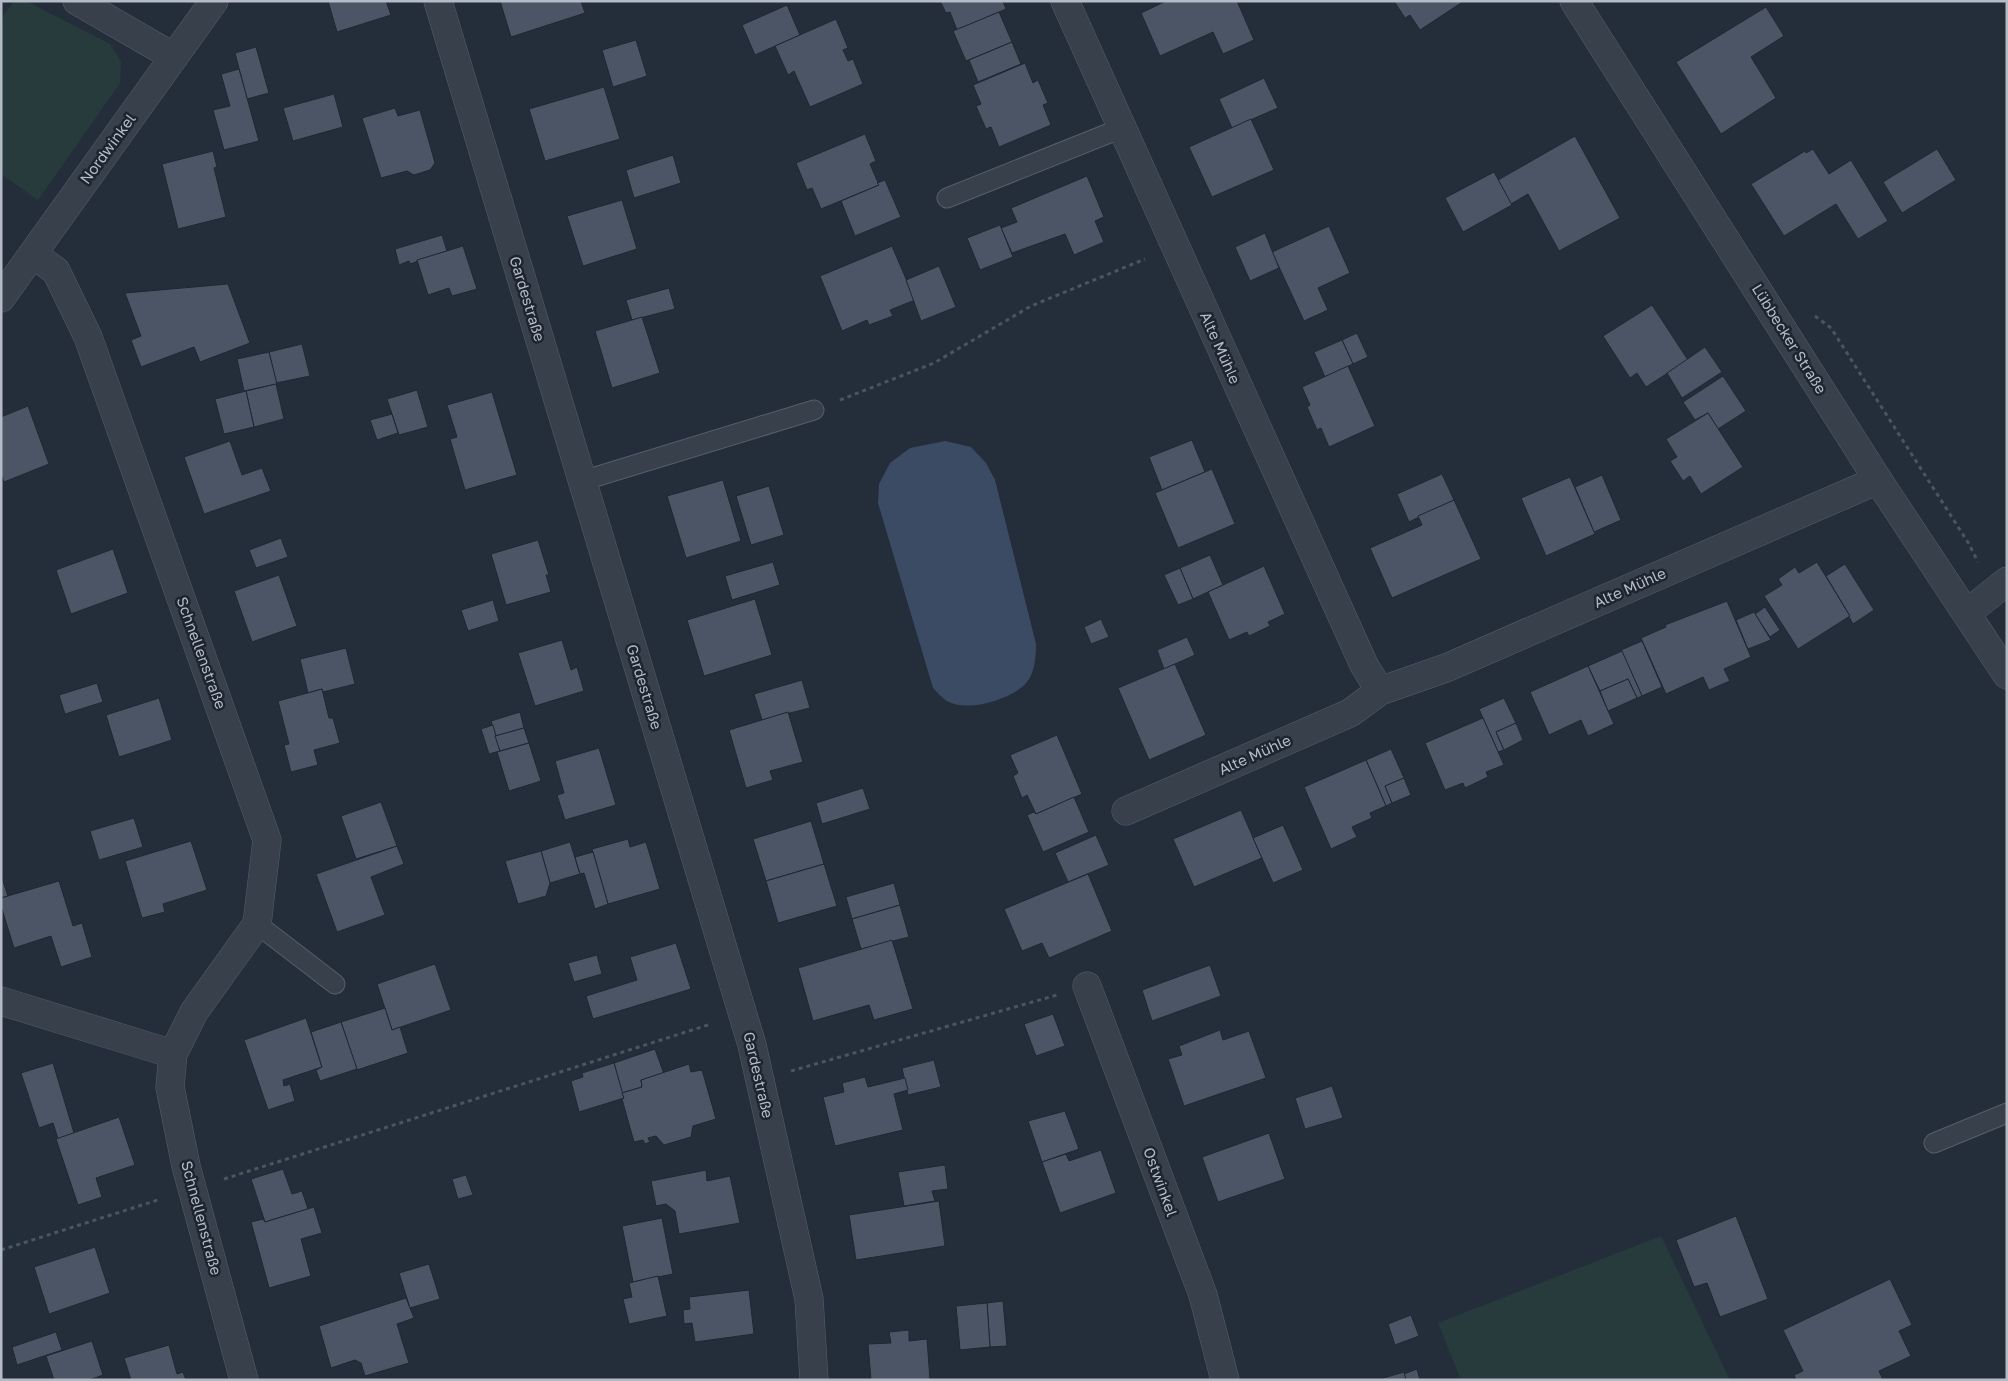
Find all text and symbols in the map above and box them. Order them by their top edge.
street label: Nordwinkel [76,110,139,187]
street label: Gardestraße [506,254,550,344]
street label: Lübbecker Straße [1749,280,1831,397]
street label: Alte Mühle [1197,309,1245,387]
street label: Alte Mühle [1591,563,1669,611]
street label: Schnellenstraße [173,594,231,711]
street label: Gardestraße [623,642,667,732]
street label: Alte Mühle [1216,730,1294,778]
street label: Gardestraße [740,1030,778,1120]
street label: Ostwinkel [1140,1145,1182,1219]
street label: Schnellenstraße [178,1159,226,1277]

